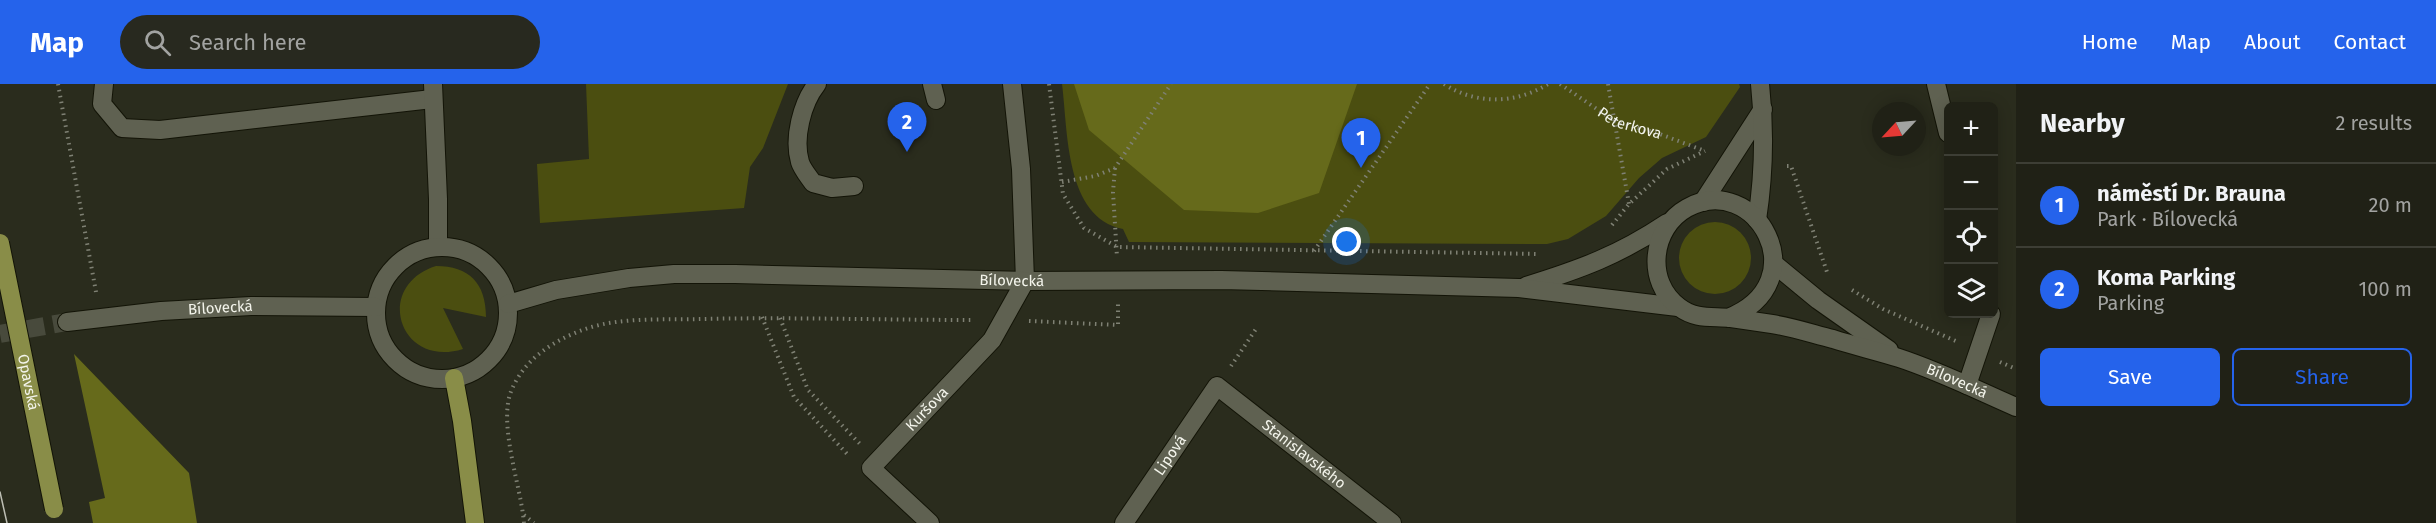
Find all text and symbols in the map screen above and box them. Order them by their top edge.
search box [120,15,540,69]
text: Map [30,26,84,59]
icon: search [141,26,174,59]
text: Search here [189,29,307,56]
text: Home [2082,29,2138,55]
text: Map [2171,29,2211,55]
text: About [2244,29,2301,55]
text: Contact [2334,29,2406,55]
north arrow [1872,102,1926,156]
map controls [1944,102,1998,318]
button: + [1944,102,1998,156]
pin: 2 [888,103,926,152]
street label: Peterkova [1594,103,1664,143]
text: Nearby [2040,108,2125,139]
text: 2 results [2335,111,2412,135]
pin: 1 [1342,118,1380,168]
button: − [1944,156,1998,210]
text: náměstí Dr. Brauna [2097,180,2286,207]
text: 1 [2055,193,2064,217]
text: 20 m [2369,193,2412,217]
text: Park · Bílovecká [2097,207,2238,231]
button: locate [1944,210,1998,264]
your location [1332,227,1361,256]
button: layers [1944,264,1998,318]
text: Koma Parking [2097,264,2235,291]
street label: Bílovecká [979,271,1044,290]
text: 2 [2054,277,2065,301]
text: 100 m [2359,277,2412,301]
text: Parking [2097,291,2164,315]
street label: Bílovecká [187,297,253,318]
button: Save [2040,348,2220,406]
button: Share [2232,348,2412,406]
street label: Opavská [14,352,43,412]
street label: Bílovecká [1924,360,1990,402]
street label: Kuršova [902,383,952,435]
street label: Stanislavského [1258,416,1349,492]
street label: Lipová [1150,432,1190,479]

